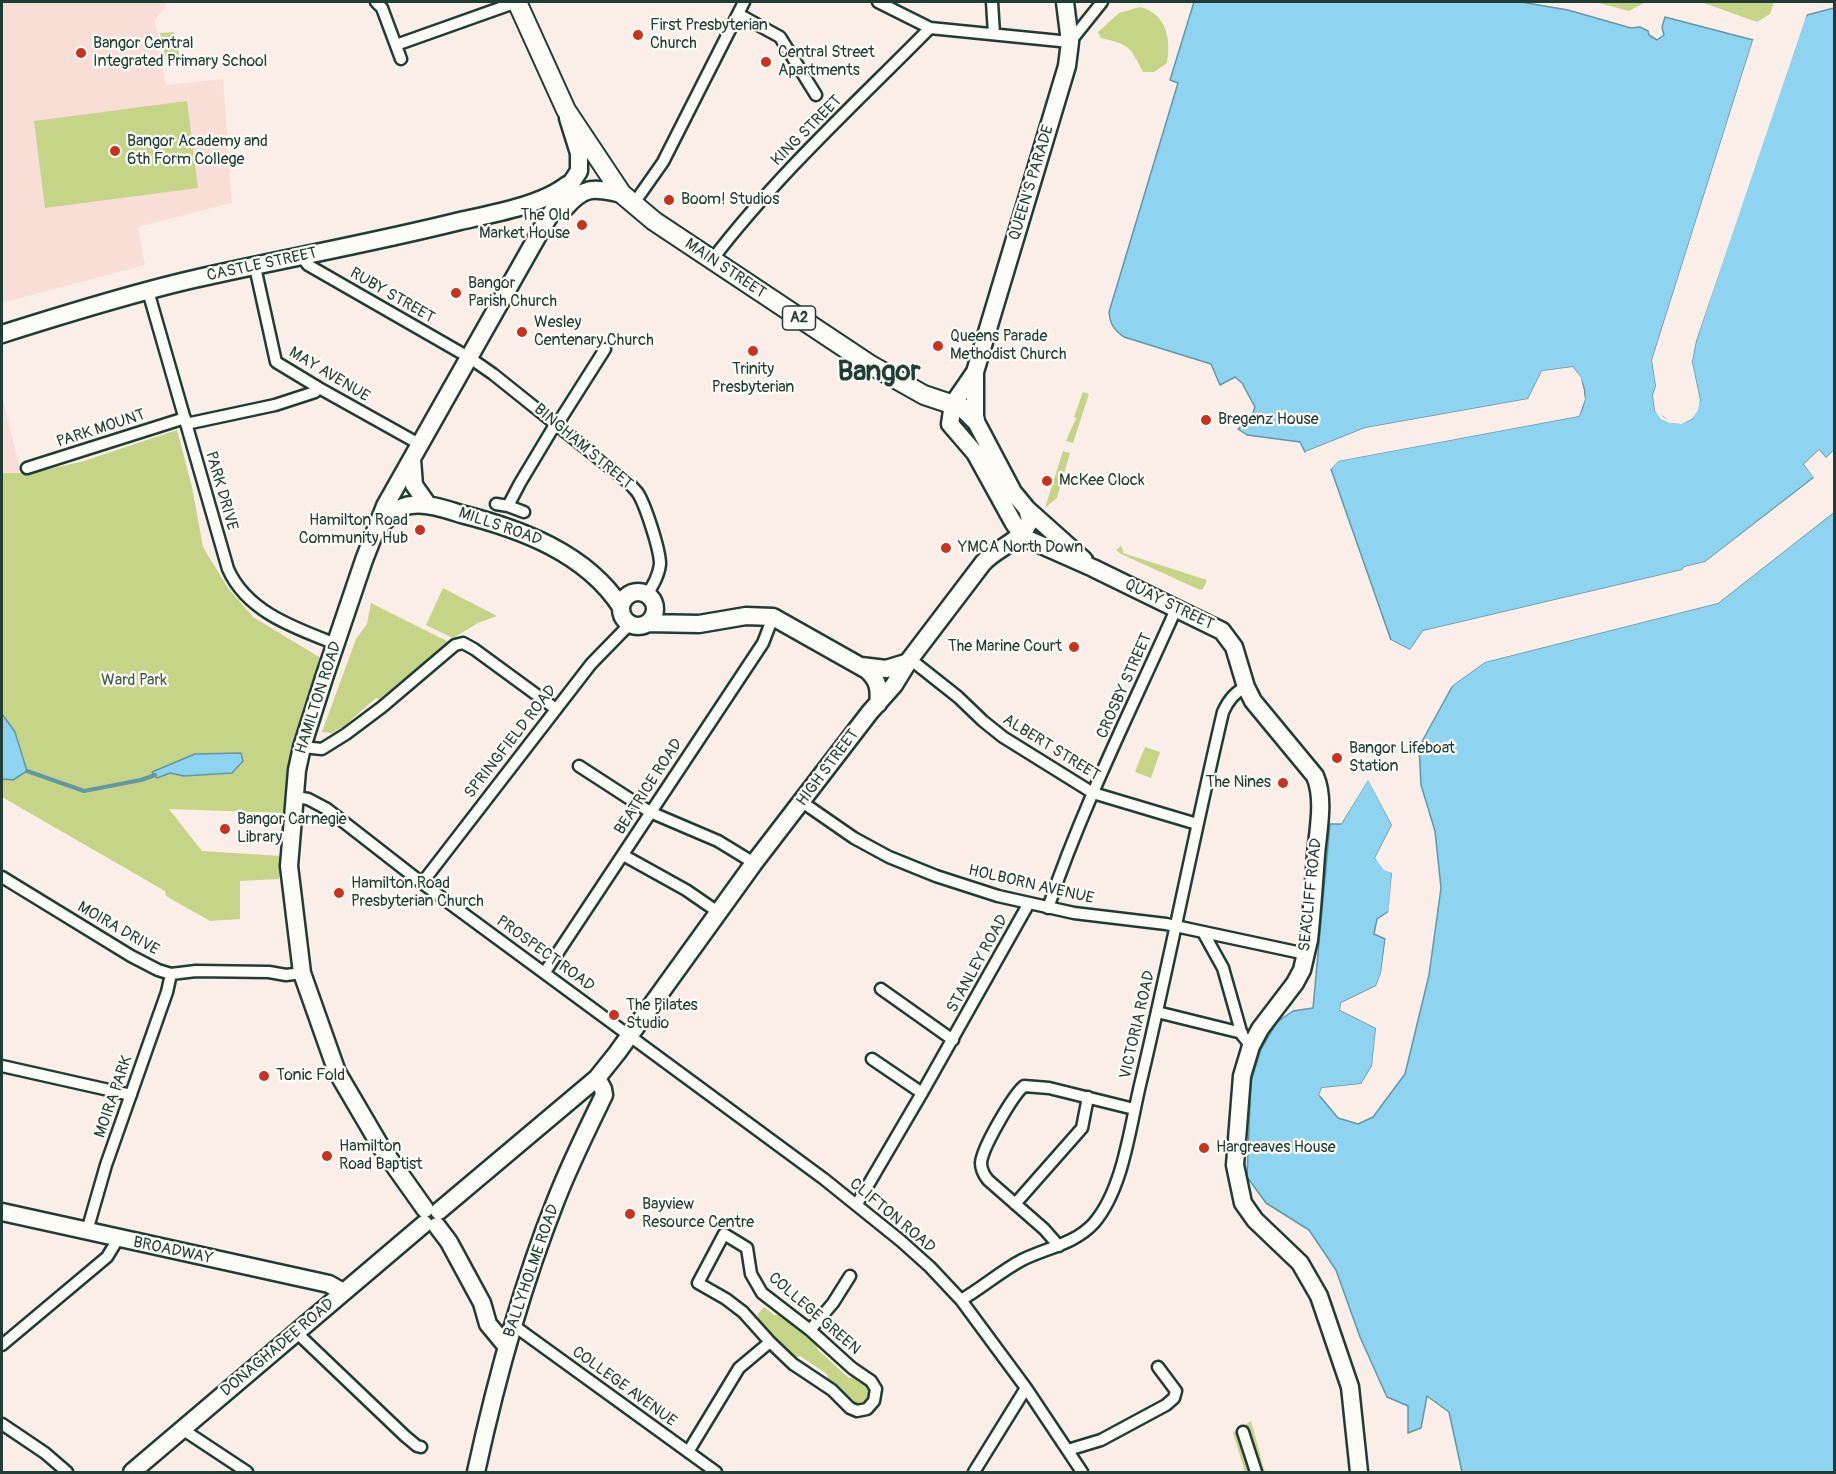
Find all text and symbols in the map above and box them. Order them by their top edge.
place label: First Presbyterian Church [650,16,768,54]
marker: First Presbyterian Church [631,28,645,42]
place label: Bangor Central Integrated Primary School [93,34,267,72]
place label: Central Street Apartments [778,43,875,81]
marker: Bangor Central Integrated Primary School [74,46,88,60]
marker: Central Street Apartments [759,55,773,69]
street label: KING STREET [768,92,846,170]
street label: QUEEN'S PARADE [1005,123,1059,243]
place label: Bangor Academy and 6th Form College [127,132,268,170]
marker: Bangor Academy and 6th Form College [108,144,122,158]
place label: Boom! Studios [681,190,779,210]
marker: Boom! Studios [662,193,676,207]
place label: The Old Market House [479,206,570,244]
marker: The Old Market House [575,218,589,232]
street label: MAIN STREET [681,235,769,303]
street label: CASTLE STREET [205,244,319,286]
street label: RUBY STREET [346,264,438,328]
place label: Bangor Parish Church [468,274,557,312]
marker: Bangor Parish Church [449,286,463,300]
road number: A2 [782,306,816,330]
place label: Wesley Centenary Church [534,313,654,351]
marker: Wesley Centenary Church [515,325,529,339]
place label: Queens Parade Methodist Church [950,327,1066,365]
marker: Queens Parade Methodist Church [931,339,945,353]
street label: MAY AVENUE [285,343,373,407]
marker: Trinity Presbyterian [746,344,760,358]
district label: Bangor [838,356,920,390]
place label: Trinity Presbyterian [712,360,794,398]
street label: BINGHAM STREET [530,400,636,494]
street label: PARK MOUNT [54,406,148,452]
place label: Bregenz House [1218,410,1319,430]
marker: Bregenz House [1199,413,1213,427]
street label: PARK DRIVE [201,449,241,533]
place label: McKee Clock [1059,471,1145,491]
marker: McKee Clock [1040,474,1054,488]
street label: MILLS ROAD [456,504,544,550]
place label: Hamilton Road Community Hub [299,511,408,549]
marker: Hamilton Road Community Hub [413,523,427,537]
place label: YMCA North Down [958,538,1083,558]
marker: YMCA North Down [939,541,953,555]
street label: QUAY STREET [1121,575,1217,635]
street label: CROSBY STREET [1093,630,1157,742]
place label: The Marine Court [948,637,1062,657]
street label: HAMILTON ROAD [292,639,346,757]
marker: The Marine Court [1067,640,1081,654]
park label: Ward Park [101,671,167,691]
street label: SPRINGFIELD ROAD [461,682,561,802]
street label: ALBERT STREET [999,710,1103,786]
street label: HIGH STREET [793,726,863,810]
street label: BEATRICE ROAD [611,735,687,839]
place label: Bangor Lifeboat Station [1349,739,1455,777]
marker: Bangor Lifeboat Station [1330,751,1344,765]
place label: The Nines [1206,773,1271,793]
marker: The Nines [1276,776,1290,790]
place label: Bangor Carnegie Library [237,810,347,848]
marker: Bangor Carnegie Library [218,822,232,836]
street label: SEACLIFF ROAD [1295,837,1327,953]
street label: HOLBORN AVENUE [966,861,1096,909]
place label: Hamilton Road Presbyterian Church [351,874,484,912]
marker: Hamilton Road Presbyterian Church [332,886,346,900]
street label: MOIRA DRIVE [74,898,162,960]
street label: PROSPECT ROAD [492,912,598,996]
street label: STANLEY ROAD [943,912,1013,1016]
street label: VICTORIA ROAD [1116,969,1160,1081]
place label: The Pilates Studio [626,996,698,1034]
marker: The Pilates Studio [607,1008,621,1022]
street label: MOIRA PARK [91,1053,137,1141]
place label: Tonic Fold [276,1066,345,1086]
marker: Tonic Fold [257,1069,271,1083]
place label: Hamilton Road Baptist [339,1137,423,1175]
place label: Hargreaves House [1216,1138,1336,1158]
marker: Hargreaves House [1197,1141,1211,1155]
marker: Hamilton Road Baptist [320,1149,334,1163]
street label: CLIFTON ROAD [845,1175,939,1257]
place label: Bayview Resource Centre [642,1195,754,1233]
street label: BALLYHOLME ROAD [500,1202,564,1340]
marker: Bayview Resource Centre [623,1207,637,1221]
street label: BROADWAY [131,1233,215,1269]
street label: COLLEGE GREEN [764,1269,864,1359]
street label: DONAGHADEE ROAD [217,1295,339,1401]
street label: COLLEGE AVENUE [568,1343,680,1431]

